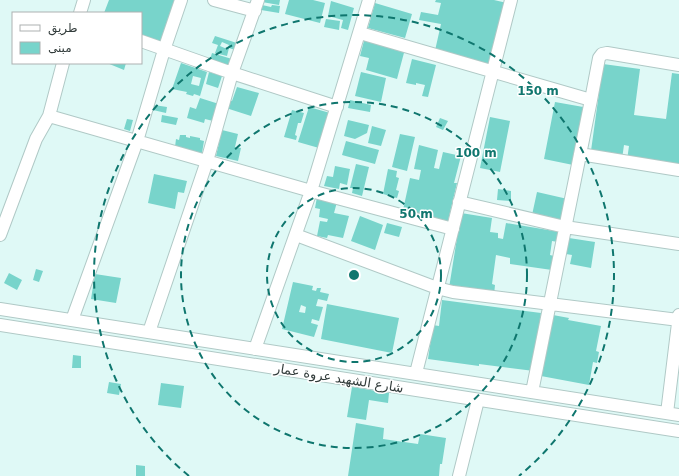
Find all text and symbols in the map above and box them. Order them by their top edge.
legend [12,12,142,64]
text: طريق [48,21,78,36]
text: مبنى [48,41,72,55]
text: 150 m [517,84,559,98]
text: 100 m [455,146,497,160]
text: 50 m [399,207,433,221]
centre of rings [347,268,361,282]
street label: شارع الشهيد عروة عمار [272,360,405,397]

